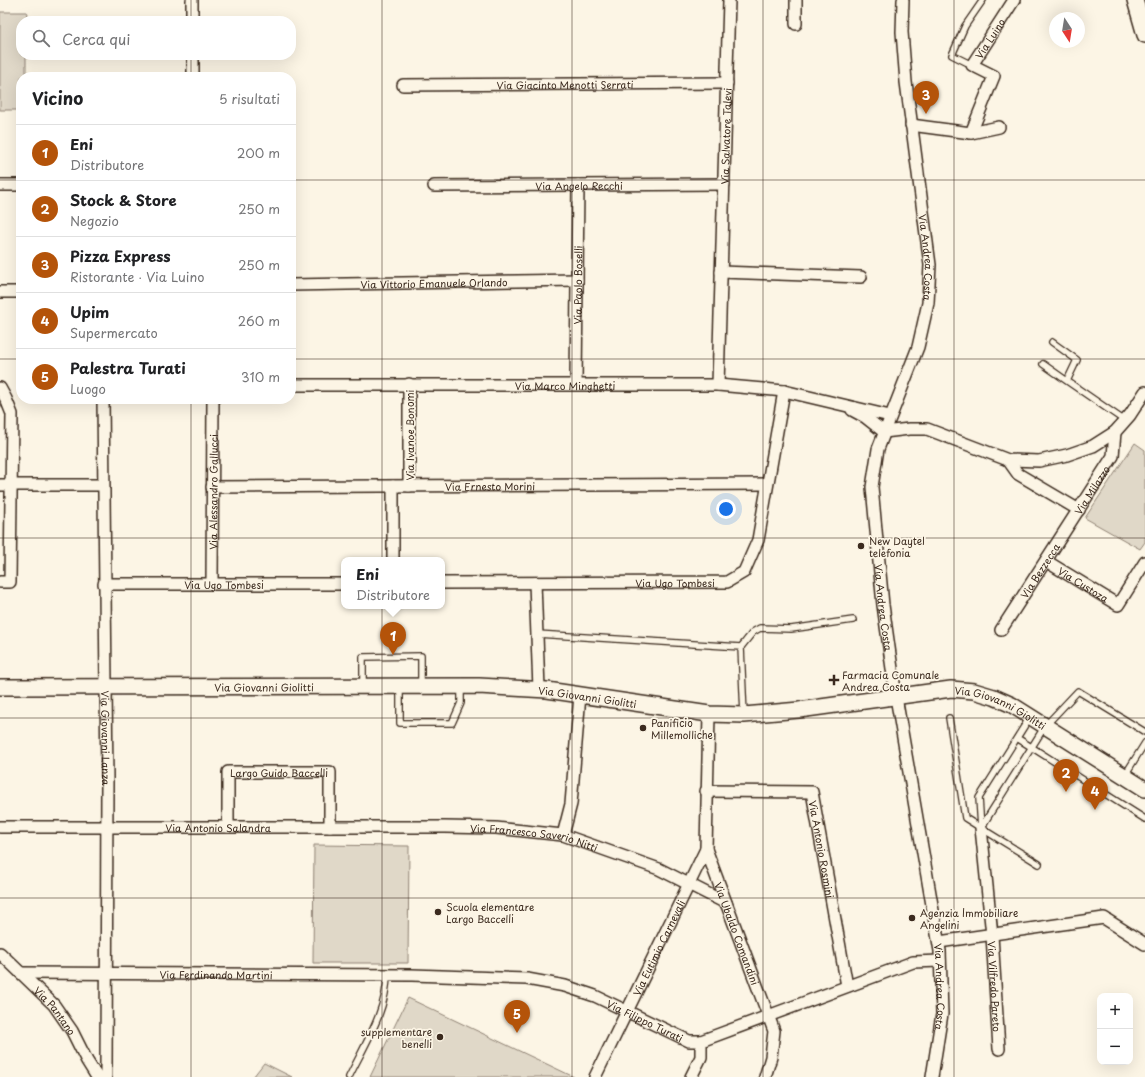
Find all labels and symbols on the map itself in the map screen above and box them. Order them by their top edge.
north arrow [1049,12,1085,48]
street label: Via Luino [971,15,1008,61]
street label: Via Giacinto Menotti Serrati [496,76,634,92]
pin: 3 [913,81,939,114]
street label: Via Salvatore Talevi [716,87,734,185]
street label: Via Angelo Recchi [535,177,623,193]
street label: Via Andrea Costa [916,213,938,302]
street label: Via Paolo Boselli [569,245,585,325]
street label: Via Vittorio Emanuele Orlando [360,274,508,291]
street label: Via Marco Minghetti [515,378,615,393]
street label: Via Ivanoe Bonomi [402,389,417,480]
street label: Via Alessandro Gallucci [205,434,220,550]
street label: Via Milazzo [1070,462,1113,517]
street label: Via Ernesto Morini [445,478,535,493]
your location [716,499,736,519]
place label: New Daytel telefonia [869,533,925,560]
street label: Via Bezzecca [1016,539,1063,601]
marker: New Daytel telefonia [856,541,866,551]
street label: Via Andrea Costa [872,563,897,653]
street label: Via Custoza [1055,563,1112,606]
street label: Via Ugo Tombesi [635,575,715,590]
street label: Via Ugo Tombesi [184,577,264,592]
pin: 1 [380,622,406,655]
place label: Farmacia Comunale Andrea Costa [842,667,939,694]
marker: Farmacia Comunale Andrea Costa [829,675,839,685]
street label: Via Giovanni Giolitti [214,679,314,694]
street label: Via Giovanni Giolitti [538,682,638,711]
street label: Via Giovanni Giolitti [954,682,1050,733]
street label: Via Giovanni Lanza [99,690,115,786]
place label: Panificio Millemolliche [651,715,713,742]
marker: Panificio Millemolliche [638,723,648,733]
pin: 2 [1053,759,1079,792]
street label: Largo Guido Baccelli [230,765,328,780]
pin: 4 [1082,777,1108,810]
street label: Via Antonio Rosmini [806,799,838,899]
street label: Via Antonio Salandra [165,820,271,835]
street label: Via Francesco Saverio Nitti [470,820,600,854]
street label: Via Ubaldo Comandini [711,880,764,987]
street label: Via Eutimio Carnevali [628,897,688,998]
place label: Scuola elementare Largo Baccelli [446,899,535,926]
place label: Agenzia Immobiliare Angelini [920,905,1018,932]
marker: Scuola elementare Largo Baccelli [433,907,443,917]
marker: Agenzia Immobiliare Angelini [907,913,917,923]
street label: Via Vilfredo Pareto [985,941,1005,1033]
street label: Via Andrea Costa [931,942,950,1032]
street label: Via Ferdinando Martini [159,966,273,982]
street label: Via Pantano [31,982,80,1038]
street label: Via Filippo Turati [604,995,686,1045]
pin: 5 [504,1000,530,1033]
place label: supplementare benelli [361,1024,432,1051]
marker: supplementare benelli [435,1032,445,1042]

